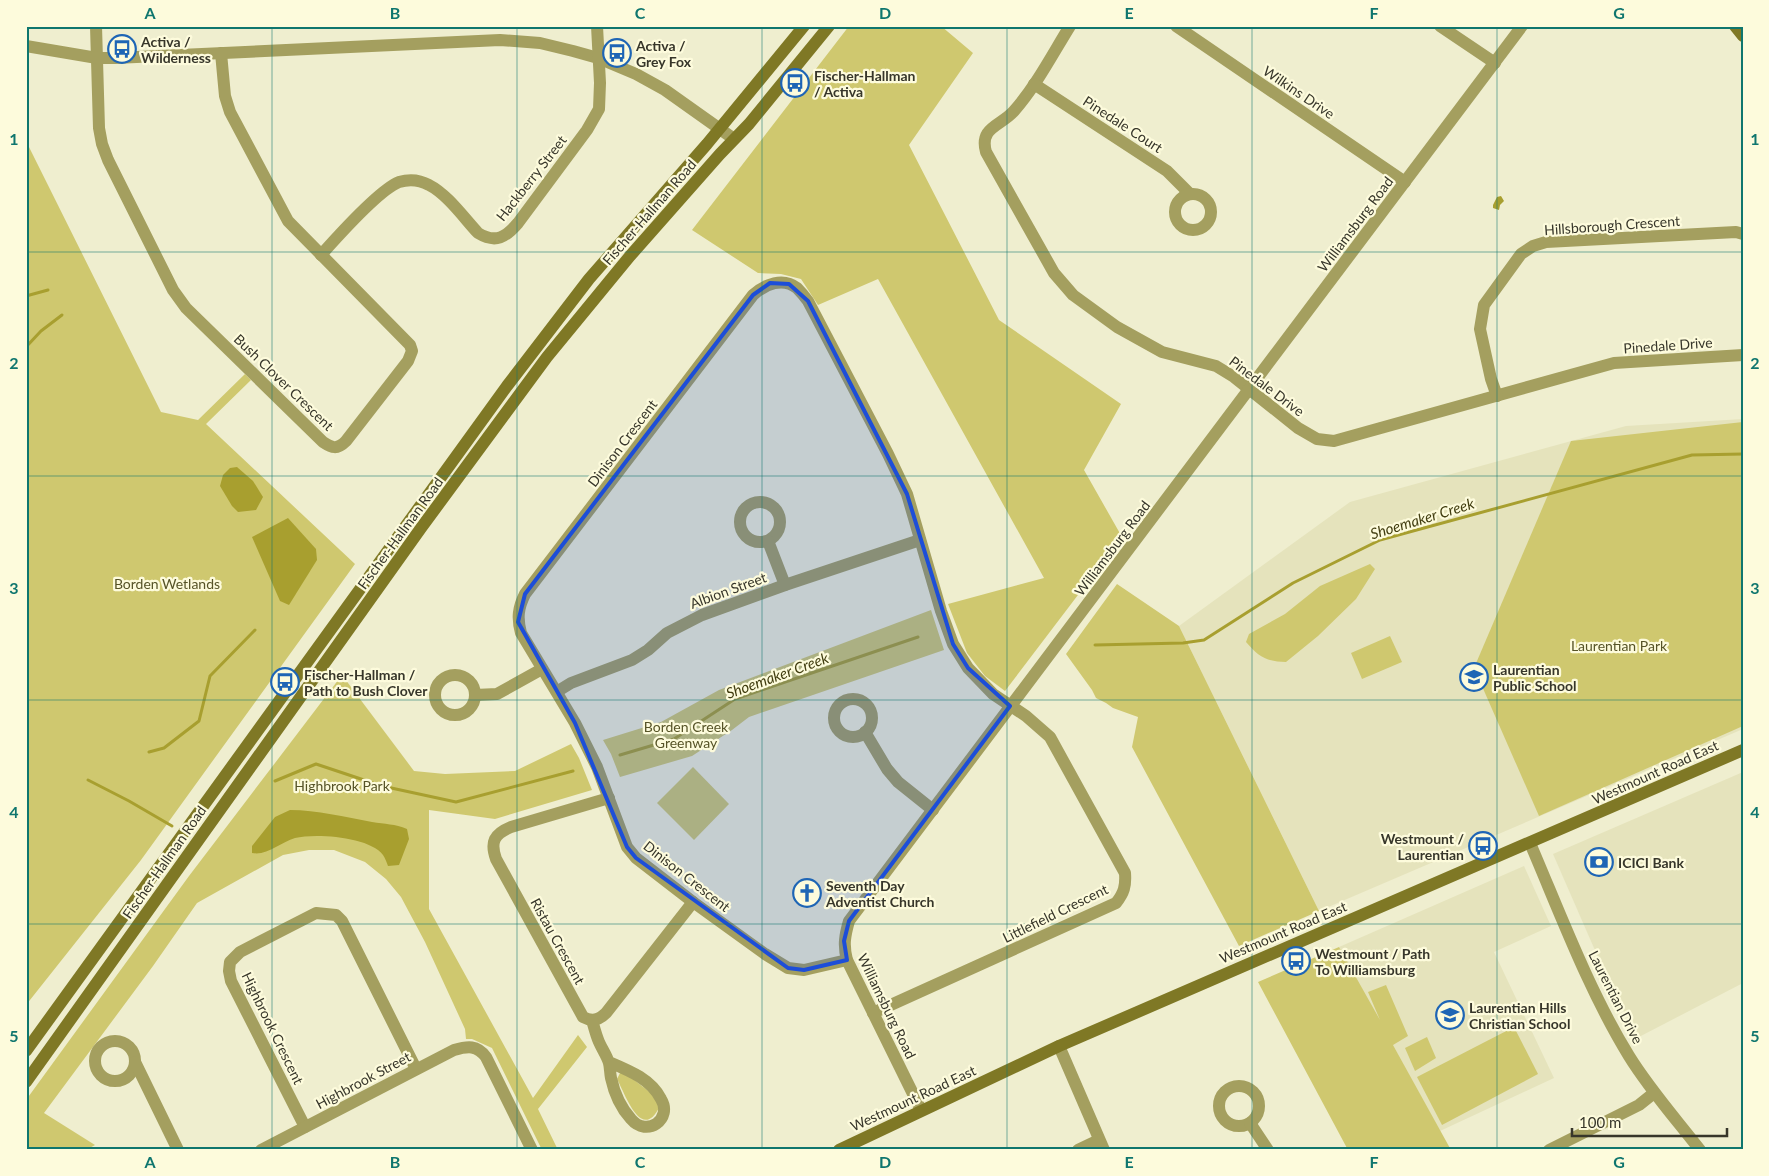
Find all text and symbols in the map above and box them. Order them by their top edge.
text: A [143,3,156,22]
text: B [390,3,400,22]
text: C [635,3,646,22]
text: D [879,3,891,22]
text: E [1124,3,1134,22]
text: F [1369,3,1379,22]
text: G [1613,3,1625,22]
place label: Activa / Wilderness [140,33,211,66]
bus stop icon: Activa / Wilderness [107,34,137,64]
place label: Activa / Grey Fox [635,37,692,70]
bus stop icon: Activa / Grey Fox [602,38,632,68]
street label: Wilkins Drive [1260,62,1338,122]
place label: Fischer-Hallman / Activa [814,67,916,100]
bus stop icon: Fischer-Hallman / Activa [780,68,810,98]
street label: Pinedale Court [1080,92,1166,156]
text: 1 [9,129,19,148]
text: 1 [1750,129,1760,148]
street label: Hackberry Street [492,132,570,224]
street label: Fischer-Hallman Road [599,156,699,268]
street label: Williamsburg Road [1314,173,1396,275]
street label: Hillsborough Crescent [1544,212,1680,238]
street label: Bush Clover Crescent [231,330,337,434]
street label: Pinedale Drive [1623,333,1713,357]
street label: Pinedale Drive [1226,352,1308,420]
text: 2 [9,353,19,372]
text: 2 [1750,353,1760,372]
street label: Dinison Crescent [584,396,660,490]
street label: Fischer-Hallman Road [354,474,446,592]
water label: Shoemaker Creek [1368,493,1477,542]
street label: Williamsburg Road [1071,497,1153,599]
street label: Albion Street [687,568,769,612]
park label: Borden Wetlands [114,575,220,592]
text: 3 [9,578,19,597]
text: 3 [1750,578,1760,597]
park label: Laurentian Park [1571,637,1668,654]
water label: Shoemaker Creek [723,648,832,702]
place label: Laurentian Public School [1493,661,1577,694]
school or university icon: Laurentian Public School [1459,662,1489,692]
place label: Fischer-Hallman / Path to Bush Clover [304,666,428,699]
bus stop icon: Fischer-Hallman / Path to Bush Clover [270,667,300,697]
park label: Borden Creek Greenway [644,718,729,751]
street label: Westmount Road East [1589,736,1721,808]
park label: Highbrook Park [294,777,391,794]
text: 4 [9,802,19,821]
street label: Fischer-Hallman Road [119,802,209,922]
text: 4 [1750,802,1760,821]
place label: Westmount / Laurentian [1381,830,1464,863]
bus stop icon: Westmount / Laurentian [1468,831,1498,861]
street label: Dinison Crescent [641,837,733,915]
bank icon: ICICI Bank [1584,847,1614,877]
place label: ICICI Bank [1618,854,1684,871]
place label: Seventh Day Adventist Church [825,877,935,910]
church icon: Seventh Day Adventist Church [792,878,822,908]
street label: Littlefield Crescent [1000,880,1110,946]
street label: Ristau Crescent [527,895,589,987]
street label: Westmount Road East [1217,898,1349,966]
place label: Westmount / Path To Williamsburg [1315,945,1430,978]
bus stop icon: Westmount / Path To Williamsburg [1281,946,1311,976]
street label: Laurentian Drive [1585,948,1647,1046]
street label: Williamsburg Road [854,951,920,1061]
street label: Highbrook Crescent [239,969,307,1087]
place label: Laurentian Hills Christian School [1469,999,1570,1032]
school or university icon: Laurentian Hills Christian School [1435,1000,1465,1030]
text: 5 [9,1026,19,1045]
text: 5 [1750,1026,1760,1045]
street label: Highbrook Street [313,1048,413,1112]
street label: Westmount Road East [848,1061,978,1135]
scale bar [1572,1106,1726,1138]
text: 100 m [1579,1113,1621,1131]
text: A [143,1152,156,1171]
text: B [390,1152,400,1171]
text: C [635,1152,646,1171]
text: D [879,1152,891,1171]
text: E [1124,1152,1134,1171]
text: F [1369,1152,1379,1171]
text: G [1613,1152,1625,1171]

